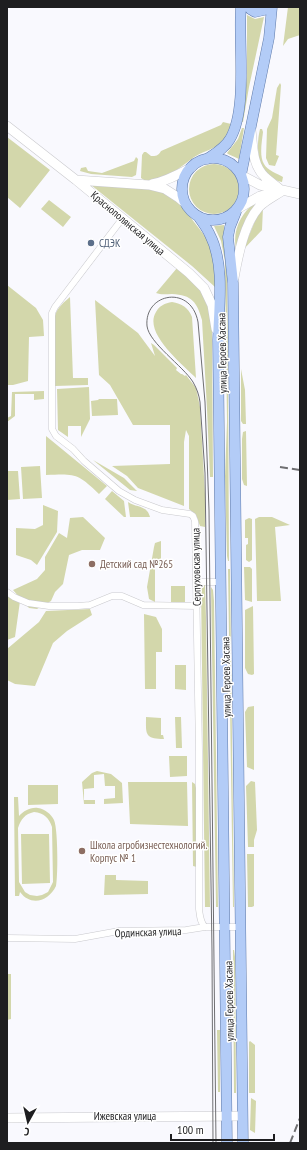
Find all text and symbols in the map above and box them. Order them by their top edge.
street label: Краснополянская улица [88,188,168,258]
place label: СДЭК [99,236,121,250]
marker: СДЭК [86,238,96,248]
street label: улица Героев Хасана [214,313,230,393]
street label: Серпуховская улица [188,528,204,606]
place label: Детский сад №265 [100,557,173,571]
marker: Детский сад №265 [87,559,97,569]
street label: улица Героев Хасана [218,637,234,717]
place label: Школа агробизнестехнологий. Корпус № 1 [90,838,207,865]
marker: Школа агробизнестехнологий. Корпус № 1 [77,846,87,856]
street label: Ординская улица [114,924,182,940]
street label: улица Героев Хасана [221,961,237,1041]
north arrow [8,1102,48,1142]
street label: Ижевская улица [94,1109,156,1123]
scale bar [171,1116,274,1142]
text: 100 m [177,1122,204,1137]
text: С [23,1125,30,1139]

